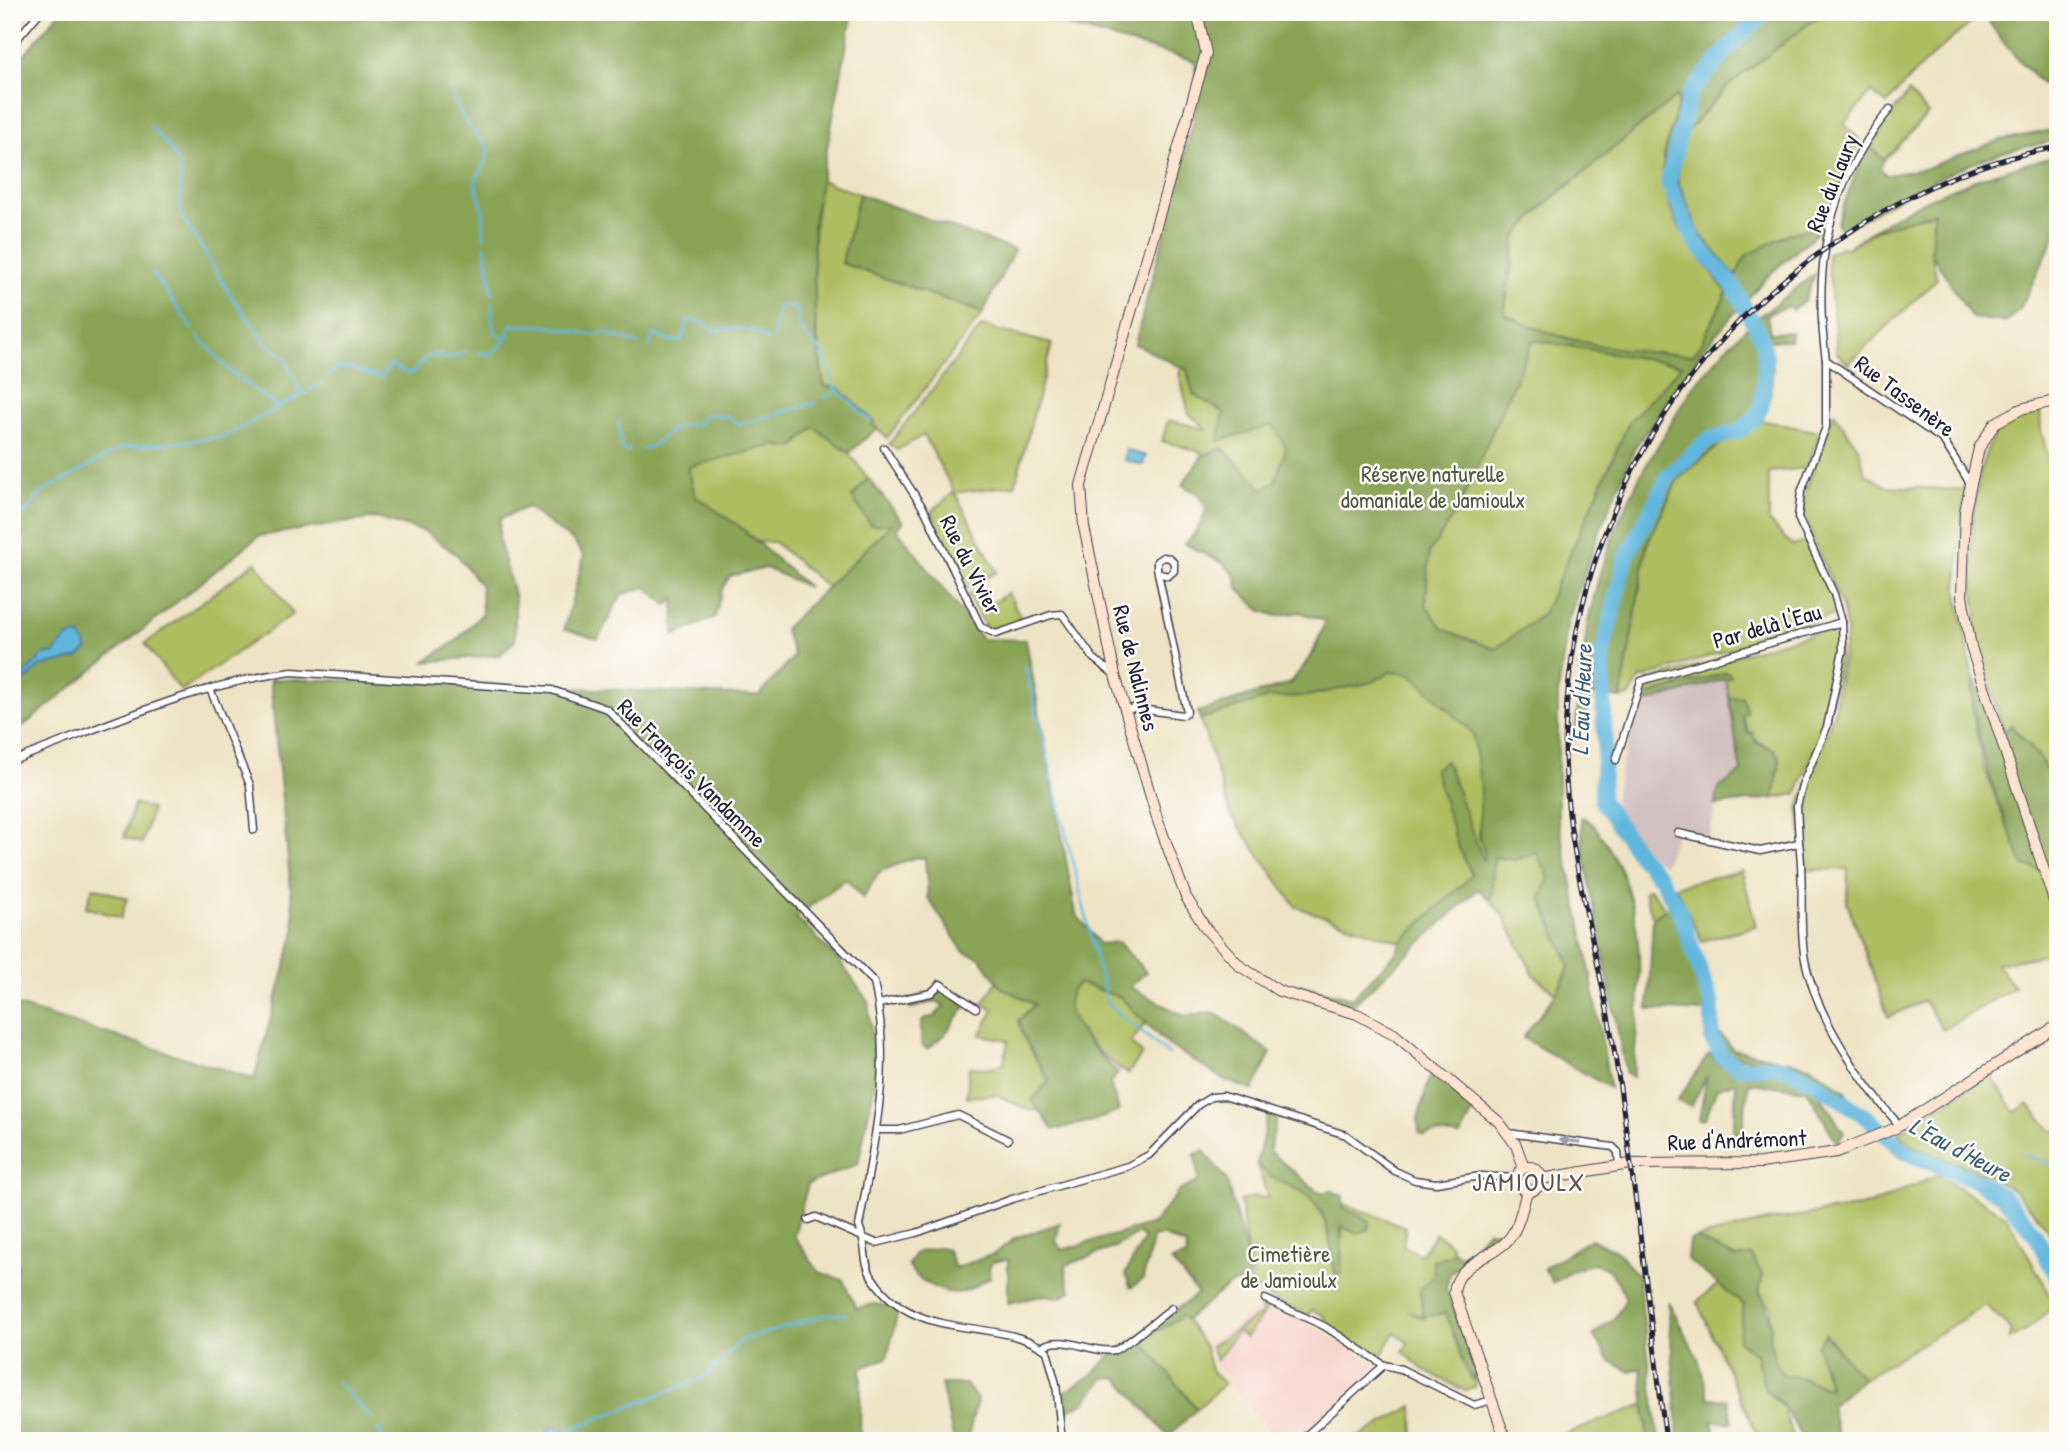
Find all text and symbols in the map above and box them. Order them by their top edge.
street label: Rue du Laury [1798,129,1865,236]
street label: Rue Tassenère [1849,348,1962,444]
park label: Réserve naturelle domaniale de Jamioulx [1341,458,1525,515]
street label: Rue du Vivier [933,510,1010,620]
street label: Par delà l'Eau [1709,595,1825,656]
street label: Rue de Nalinnes [1106,602,1167,734]
water label: L'Eau d'Heure [1563,643,1599,756]
street label: Rue François Vandamme [611,691,774,854]
water label: L'Eau d'Heure [1904,1109,2018,1190]
street label: Rue d'Andrémont [1667,1122,1808,1157]
one-way arrow [1559,1135,1581,1146]
district label: JAMIOULX [1472,1164,1586,1199]
park label: Cimetière de Jamioulx [1241,1238,1337,1295]

